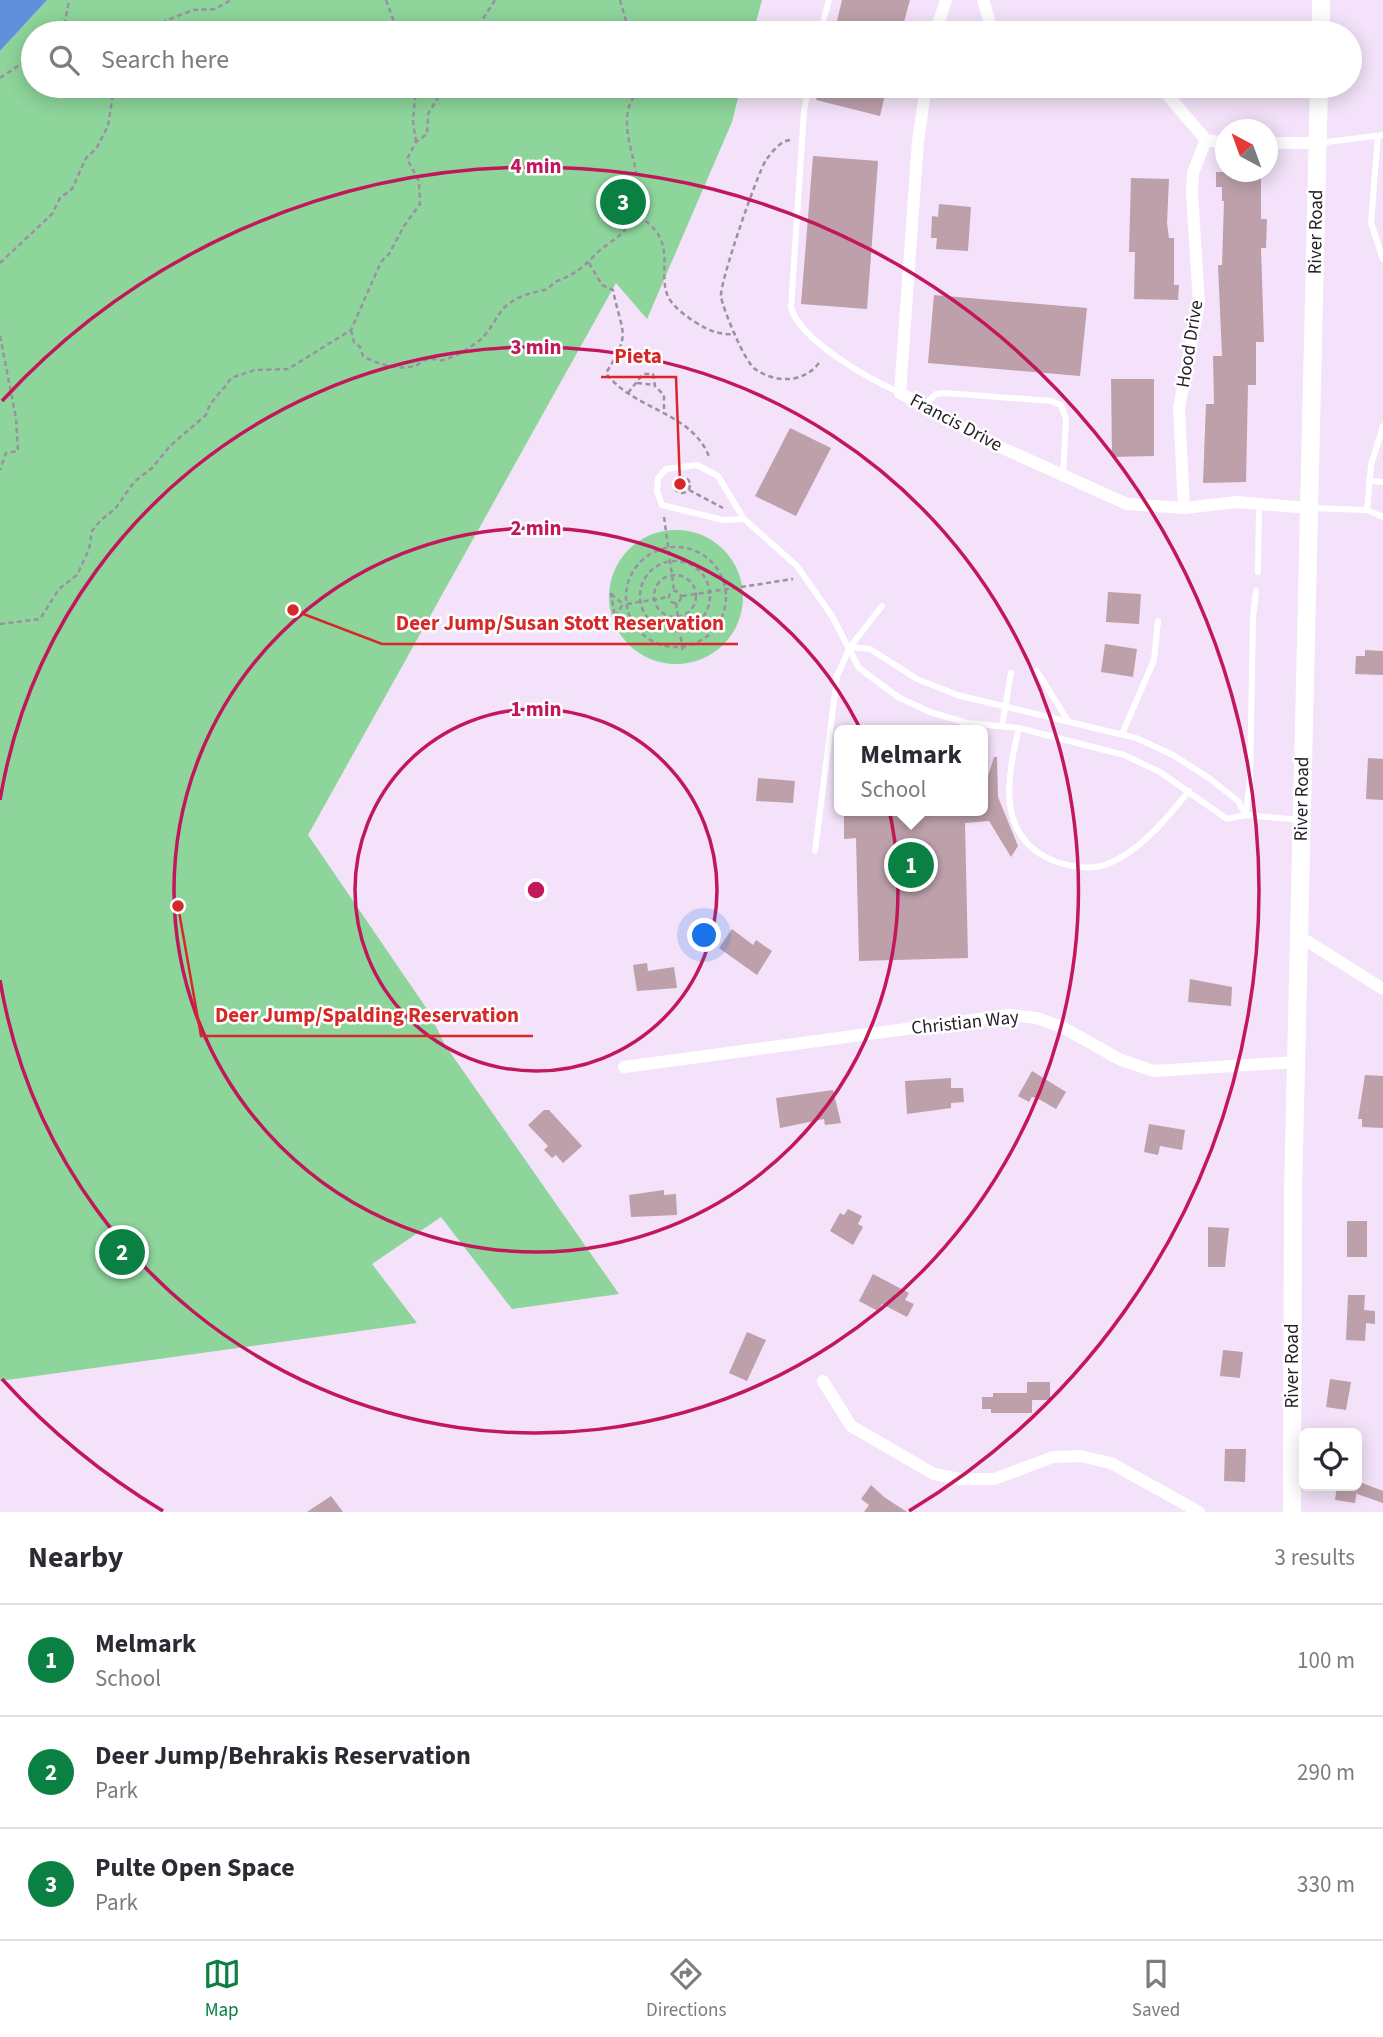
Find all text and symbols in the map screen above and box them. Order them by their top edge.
search box [21,21,1362,98]
icon: search [45,41,83,79]
text: Search here [101,41,229,78]
north arrow [1215,119,1278,182]
text: 4 min [510,151,562,181]
pin: 3 [600,176,646,228]
street label: River Road [1302,189,1330,275]
street label: Hood Drive [1170,298,1210,390]
text: 3 min [510,332,562,362]
callout: Pieta [601,335,676,377]
text: Pieta [614,341,662,371]
street label: Francis Drive [905,387,1007,459]
text: 2 min [510,513,562,543]
callout: Deer Jump/Susan Stott Reservation [382,602,738,644]
text: Deer Jump/Susan Stott Reservation [396,608,724,638]
text: 1 min [510,694,562,724]
popup [834,725,988,816]
text: Melmark [860,736,962,773]
street label: River Road [1288,756,1316,842]
text: School [860,773,926,806]
pin: 1 [888,839,934,891]
centre of rings [524,878,548,902]
your location [687,918,721,952]
callout: Deer Jump/Spalding Reservation [201,994,533,1036]
text: Deer Jump/Spalding Reservation [215,1000,519,1030]
street label: Christian Way [910,1004,1020,1042]
pin: 2 [99,1226,145,1278]
street label: River Road [1279,1324,1306,1408]
map controls [1299,1428,1362,1491]
button: locate [1299,1428,1362,1491]
text: Nearby [28,1536,123,1579]
text: 3 results [1275,1541,1355,1574]
text: Melmark [95,1625,196,1662]
text: 1 [45,1644,57,1677]
text: 100 m [1297,1644,1355,1677]
text: School [95,1662,161,1695]
text: Deer Jump/Behrakis Reservation [95,1737,471,1774]
text: 2 [45,1756,57,1789]
text: 290 m [1297,1756,1355,1789]
text: Park [95,1774,138,1807]
text: Pulte Open Space [95,1849,295,1886]
text: 3 [45,1868,57,1901]
text: 330 m [1297,1868,1355,1901]
text: Park [95,1886,138,1919]
tab: Map [203,1955,241,2024]
tab: Directions [646,1955,726,2024]
tab: Saved [1132,1955,1180,2024]

